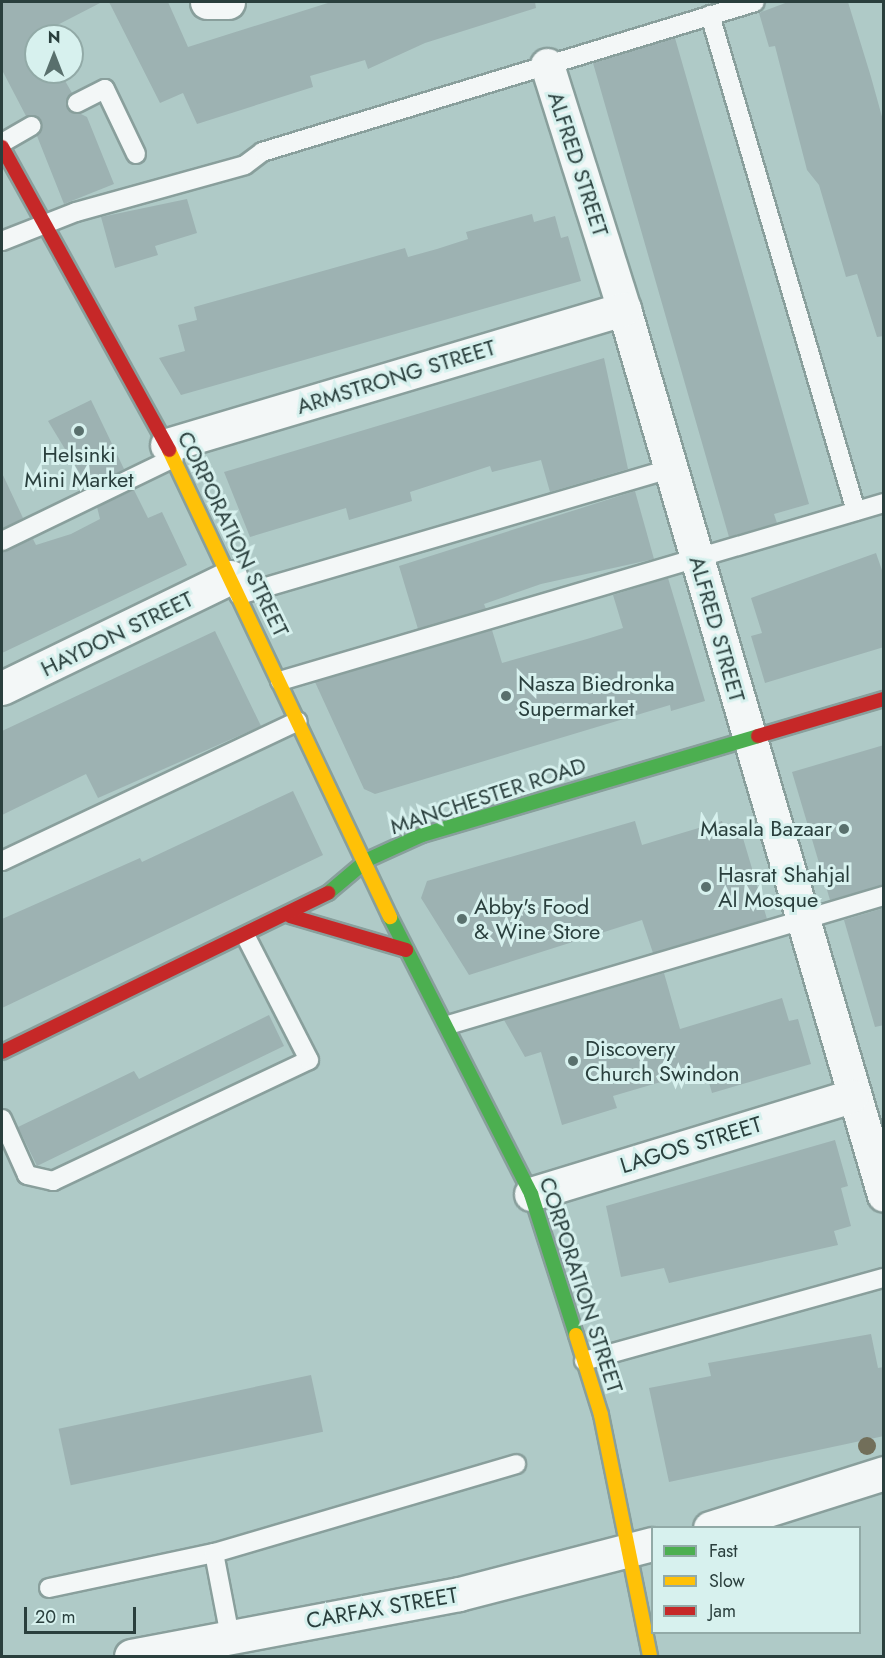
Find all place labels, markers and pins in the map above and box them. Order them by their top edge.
marker: Helsinki Mini Market [72,424,86,438]
place label: Helsinki Mini Market [24,441,134,493]
place label: Nasza Biedronka Supermarket [518,670,675,722]
marker: Nasza Biedronka Supermarket [499,689,513,703]
place label: Masala Bazaar [700,816,832,842]
marker: Masala Bazaar [837,822,851,836]
place label: Hasrat Shahjal Al Mosque [718,861,850,912]
marker: Hasrat Shahjal Al Mosque [699,880,713,894]
place label: Abby's Food & Wine Store [474,893,600,944]
marker: Abby's Food & Wine Store [455,912,469,926]
place label: Discovery Church Swindon [585,1035,739,1086]
marker: Discovery Church Swindon [566,1054,580,1068]

